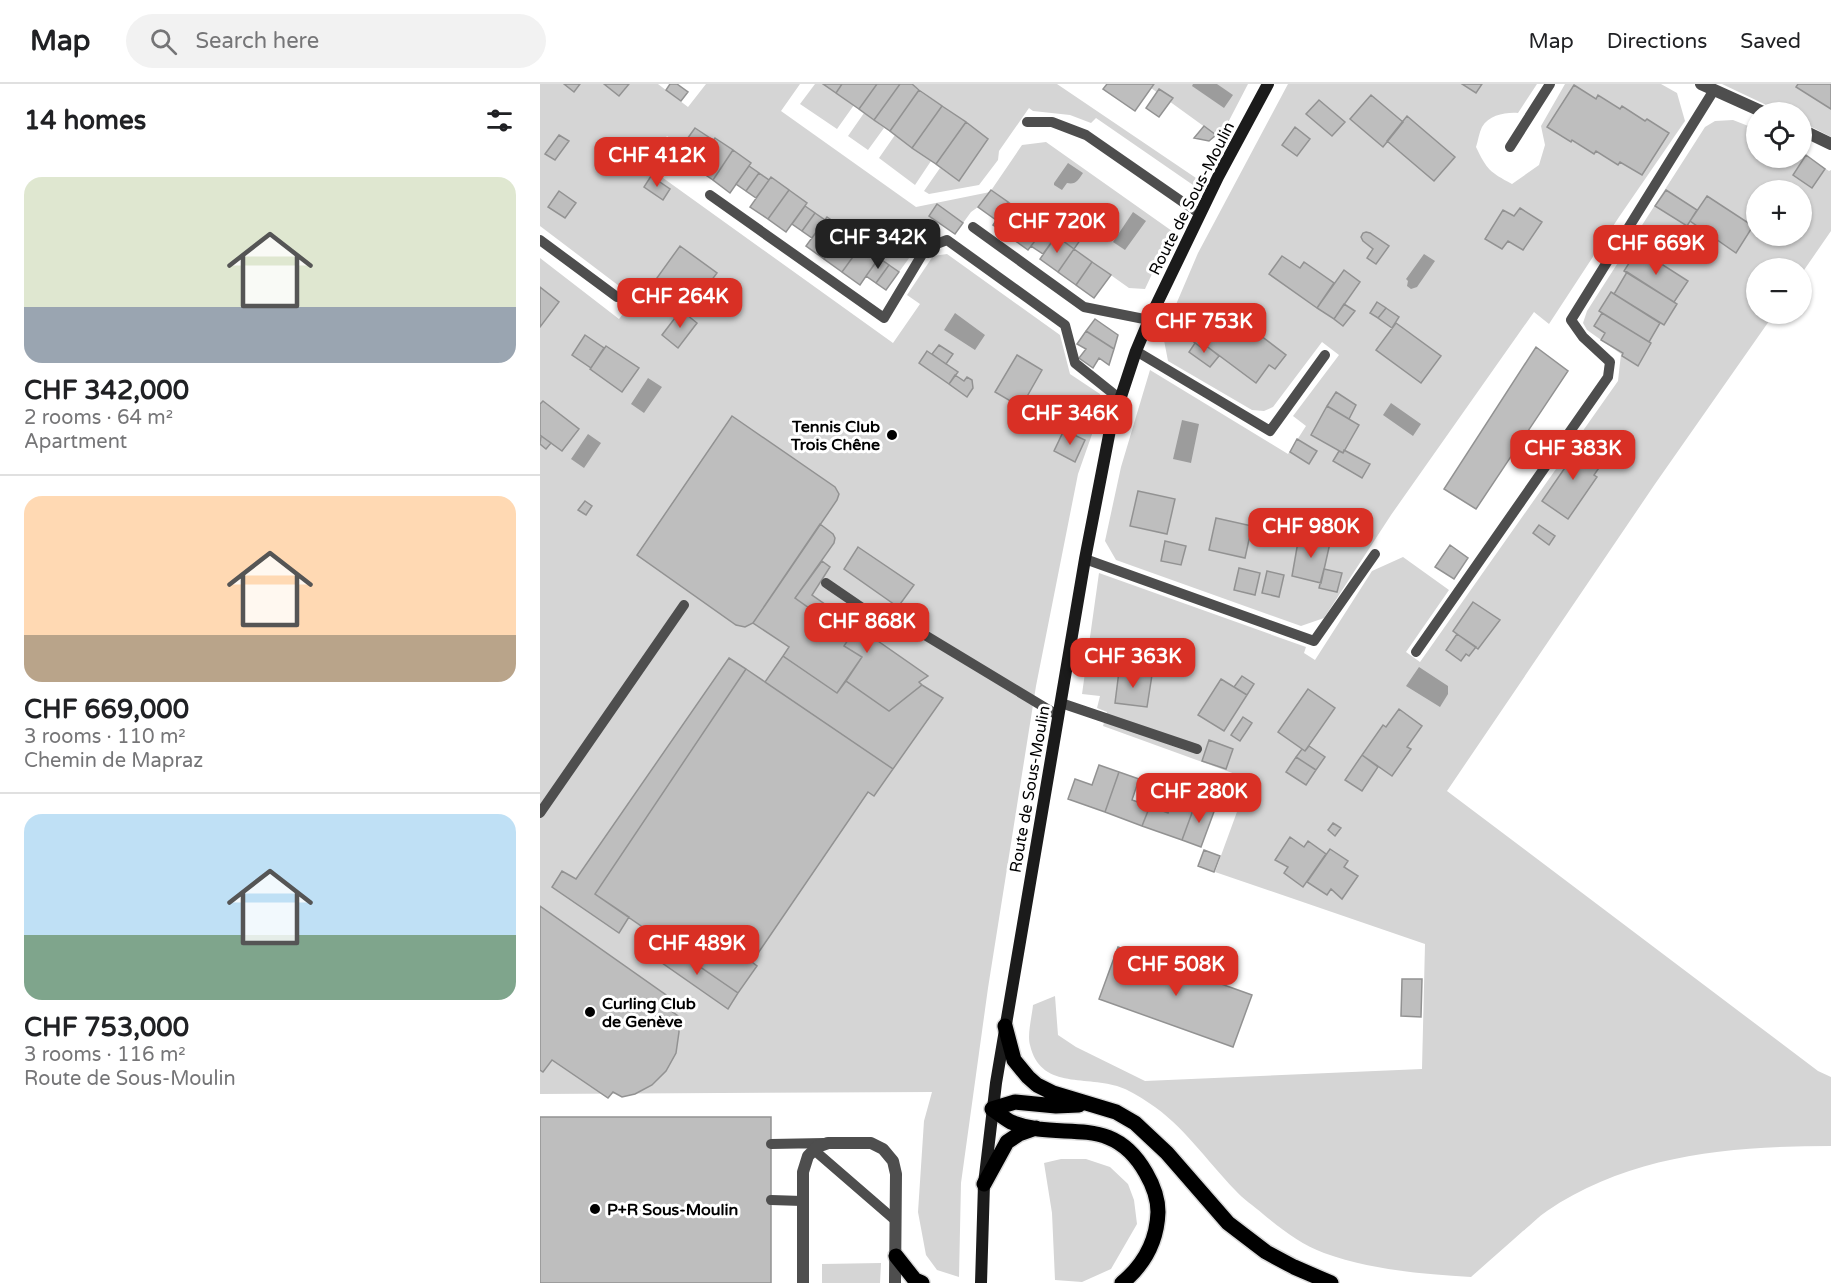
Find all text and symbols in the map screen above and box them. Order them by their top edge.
search box [126,14,546,68]
text: Map [30,24,90,58]
icon: search [147,25,180,58]
text: Search here [195,28,319,54]
text: Map [1528,29,1574,54]
text: Directions [1607,29,1707,54]
text: Saved [1740,29,1801,54]
map controls [1746,102,1812,324]
button: locate [1746,102,1812,168]
icon: filters [483,104,516,137]
text: 14 homes [24,105,146,136]
street label: Route de Sous-Moulin [1145,118,1239,278]
pin: CHF 412K [595,137,719,188]
text: CHF 412K [608,144,706,168]
button: + [1746,180,1812,246]
pin: CHF 720K [995,203,1119,254]
text: CHF 720K [1008,210,1106,234]
icon: home [216,216,324,324]
pin: CHF 342K [816,219,940,270]
pin: CHF 669K [1594,225,1718,276]
text: CHF 342K [829,226,927,250]
text: CHF 669K [1607,232,1705,256]
button: − [1746,258,1812,324]
pin: CHF 264K [618,278,742,329]
text: CHF 264K [631,285,729,309]
pin: CHF 753K [1142,303,1266,354]
text: CHF 753K [1155,310,1253,334]
text: CHF 342,000 [24,375,189,406]
pin: CHF 346K [1008,395,1132,446]
text: CHF 346K [1021,402,1119,426]
text: 2 rooms · 64 m² [24,406,173,430]
place label: Tennis Club Trois Chêne [790,417,880,455]
marker: Tennis Club Trois Chêne [885,428,899,442]
text: Apartment [24,430,127,454]
pin: CHF 383K [1511,430,1635,481]
text: CHF 383K [1524,437,1622,461]
pin: CHF 980K [1249,508,1373,559]
text: CHF 980K [1262,515,1360,539]
icon: home [216,535,324,643]
pin: CHF 868K [805,603,929,654]
text: CHF 868K [818,610,916,634]
pin: CHF 363K [1071,638,1195,689]
text: CHF 363K [1084,645,1182,669]
text: CHF 669,000 [24,694,189,725]
street label: Route de Sous-Moulin [1005,704,1055,874]
text: 3 rooms · 110 m² [24,725,186,749]
text: Chemin de Mapraz [24,749,203,773]
pin: CHF 280K [1137,773,1261,824]
text: CHF 280K [1150,780,1248,804]
icon: home [216,853,324,961]
pin: CHF 489K [635,925,759,976]
text: CHF 489K [648,932,746,956]
pin: CHF 508K [1114,946,1238,997]
text: CHF 508K [1127,953,1225,977]
place label: Curling Club de Genève [602,994,696,1032]
marker: Curling Club de Genève [583,1005,597,1019]
text: CHF 753,000 [24,1012,189,1043]
text: 3 rooms · 116 m² [24,1043,186,1067]
text: Route de Sous-Moulin [24,1067,236,1091]
place label: P+R Sous-Moulin [607,1200,738,1220]
marker: P+R Sous-Moulin [588,1202,602,1216]

